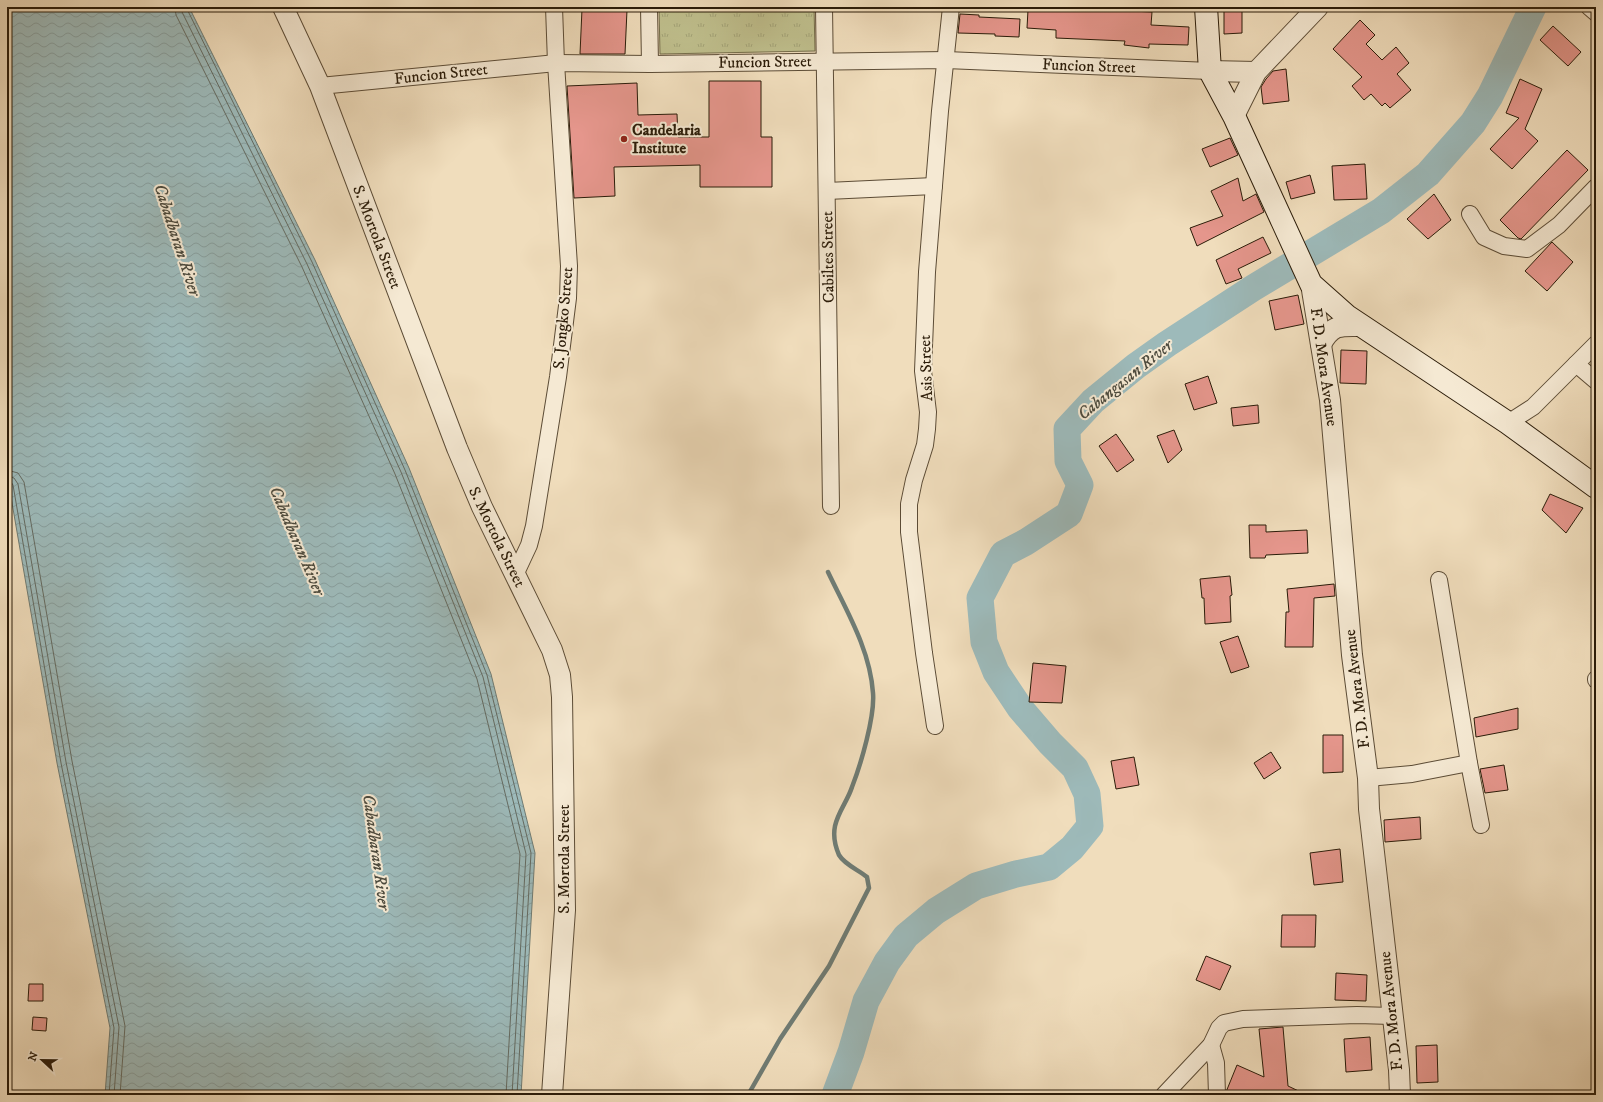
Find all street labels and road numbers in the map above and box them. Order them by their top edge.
street label: Funcion Street [718,51,812,73]
street label: Funcion Street [1042,54,1136,78]
street label: Funcion Street [393,59,489,89]
street label: S. Mortola Street [348,182,406,292]
street label: Cabiltes Street [817,211,839,303]
street label: S. Jongko Street [549,266,577,370]
street label: F. D. Mora Avenue [1306,306,1342,428]
street label: Asis Street [915,335,937,401]
street label: S. Mortola Street [464,483,530,591]
street label: F. D. Mora Avenue [1340,628,1374,750]
street label: S. Mortola Street [554,804,574,914]
street label: F. D. Mora Avenue [1375,950,1407,1072]

